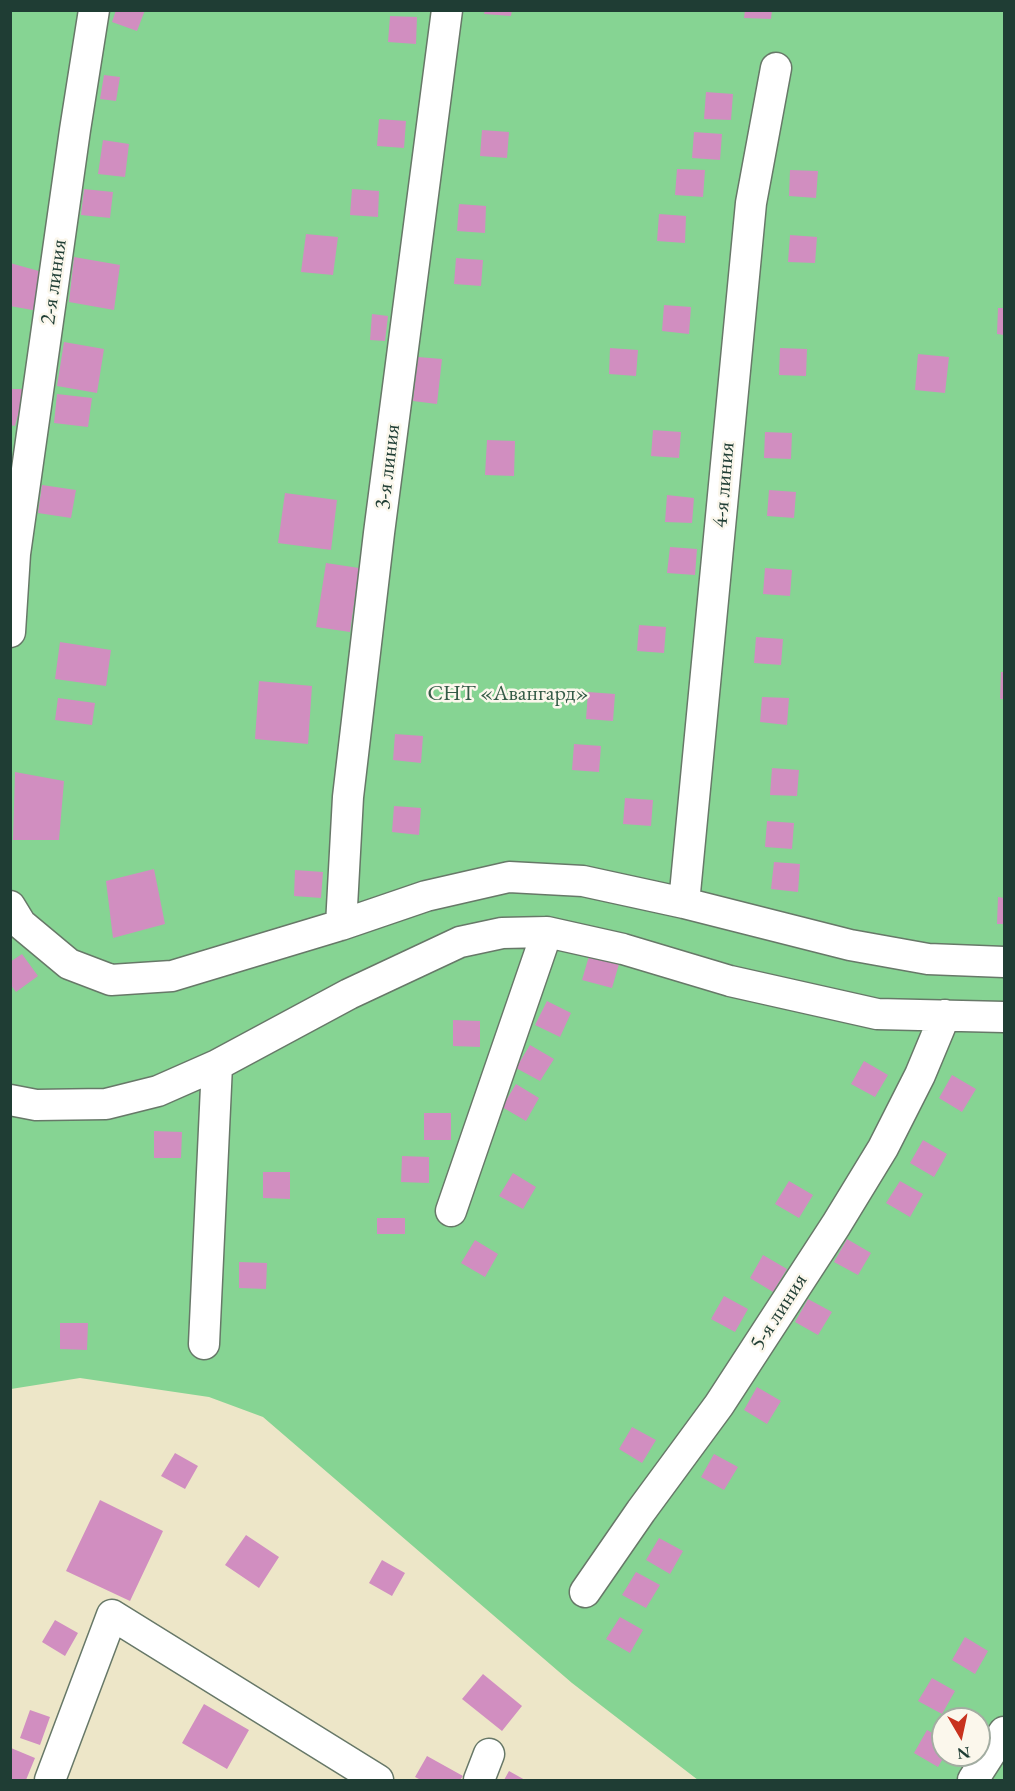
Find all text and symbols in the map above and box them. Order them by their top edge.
street label: 2-я линия [35,238,73,326]
street label: 3-я линия [370,423,406,511]
street label: 4-я линия [707,441,741,529]
park label: СНТ «Авангард» [428,681,588,707]
street label: 5-я линия [745,1269,813,1355]
north arrow [931,1707,991,1767]
text: N [956,1742,972,1765]

